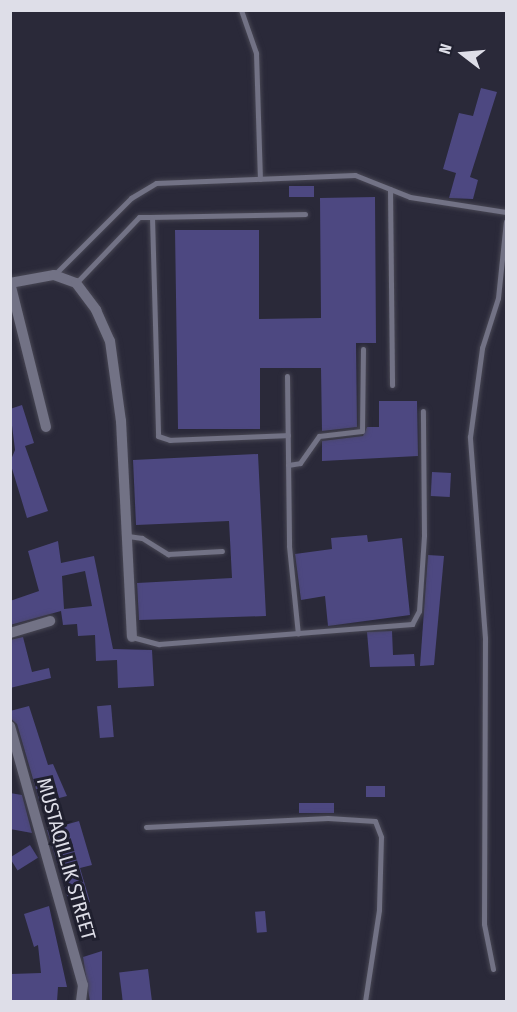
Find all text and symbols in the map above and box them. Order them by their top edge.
north arrow [433,24,493,84]
text: N [435,42,456,56]
street label: MUSTAQILLIK STREET [31,775,101,943]

